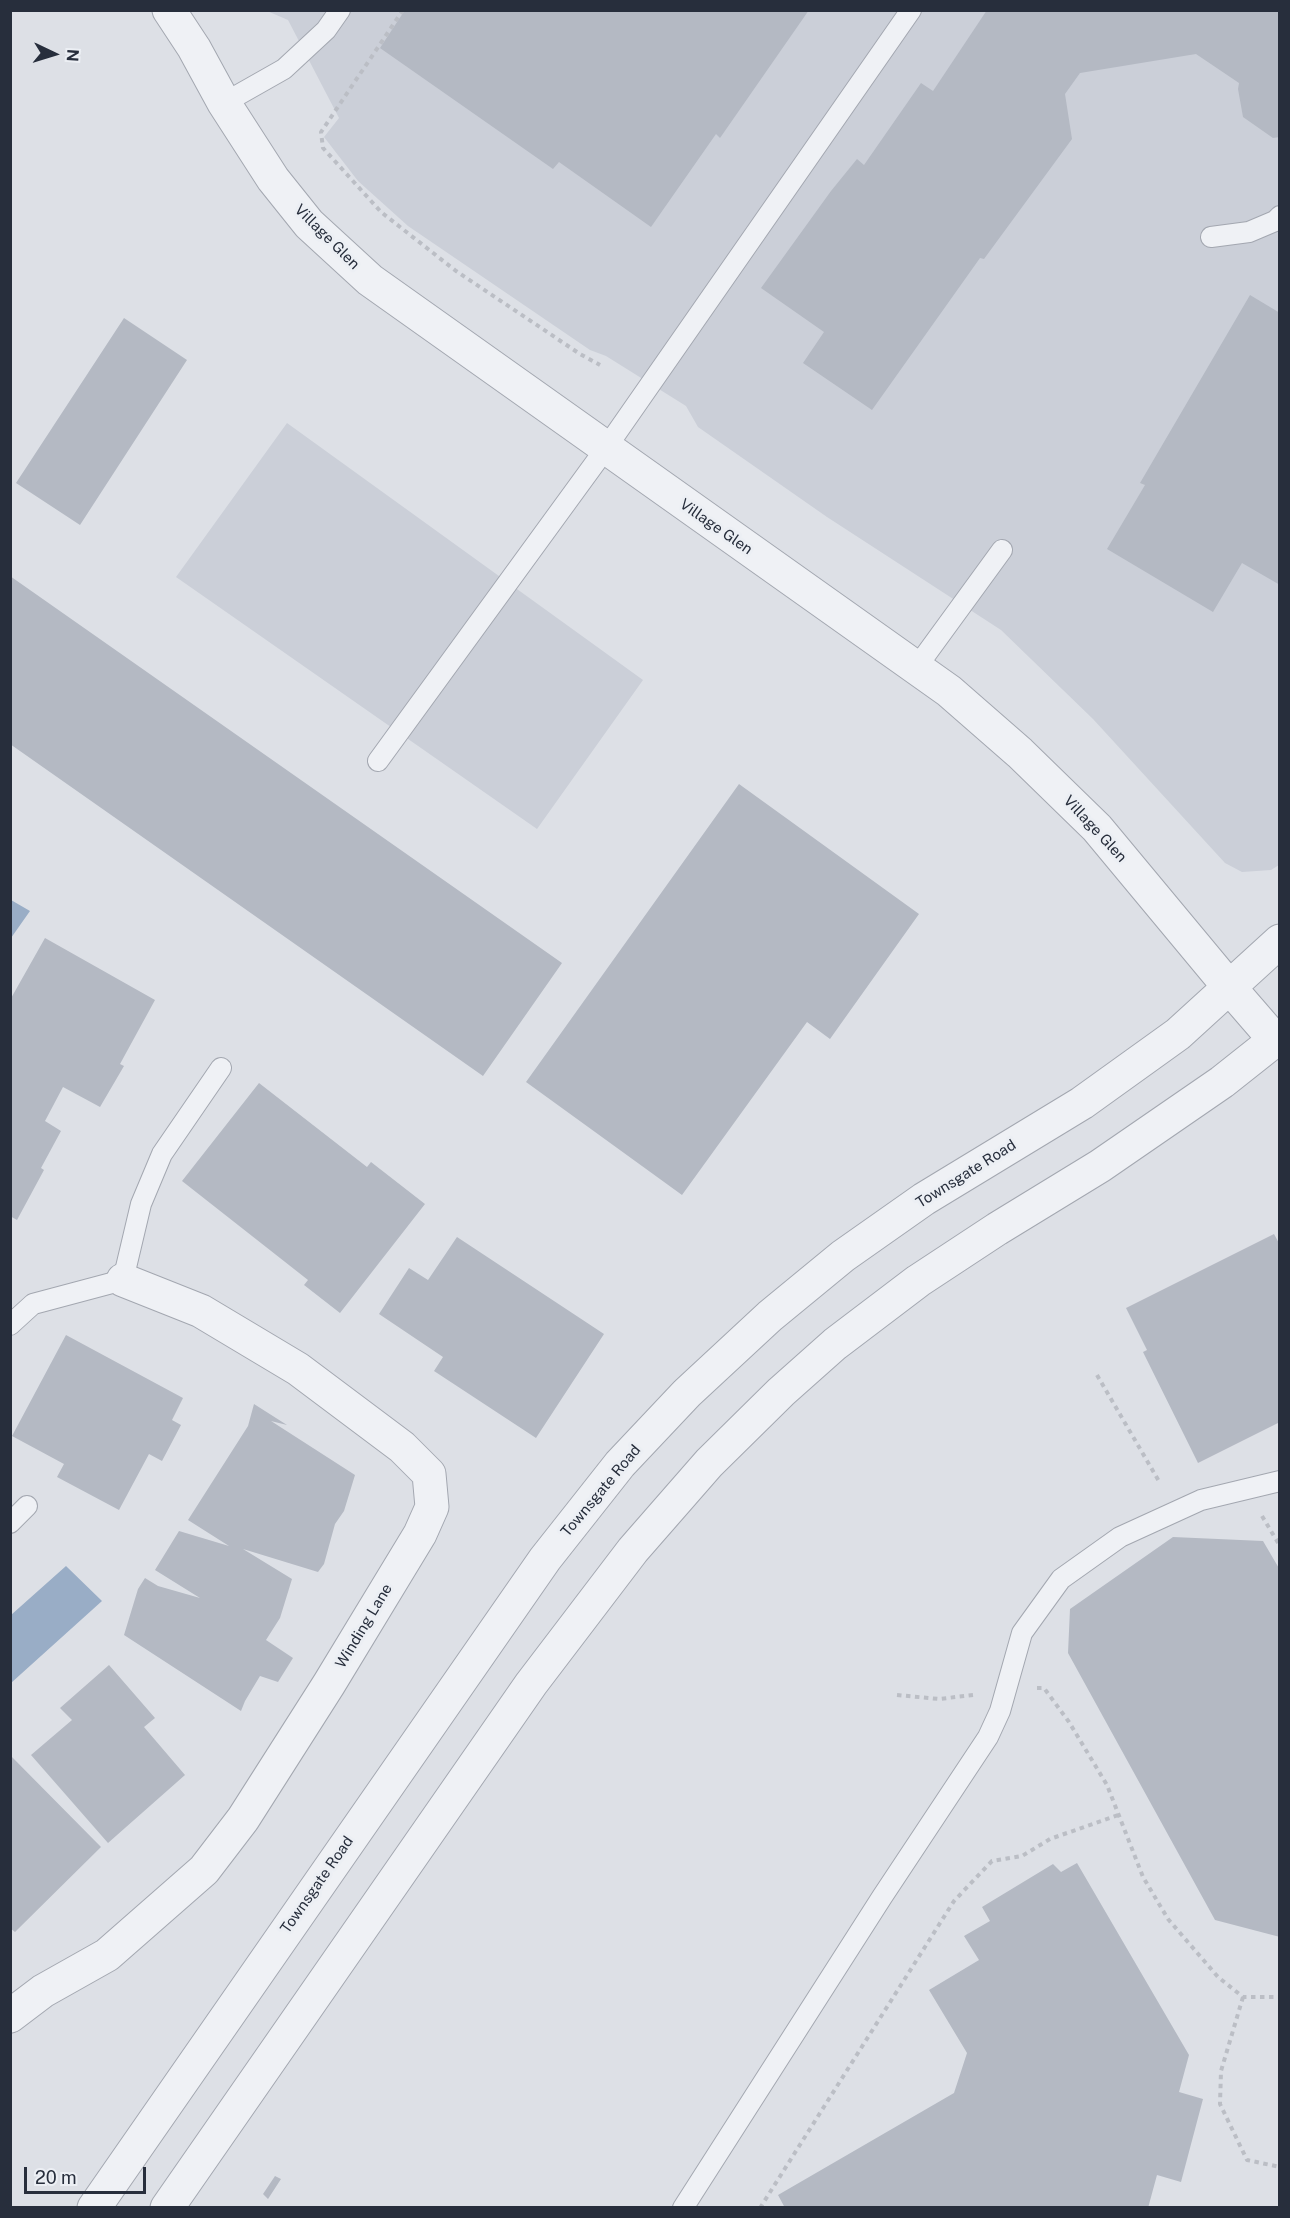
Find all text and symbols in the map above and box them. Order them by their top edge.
north arrow [24,24,84,84]
text: N [63,48,82,62]
street label: Village Glen [291,201,363,273]
street label: Village Glen [676,495,756,559]
street label: Village Glen [1060,792,1130,866]
street label: Townsgate Road [913,1136,1019,1212]
street label: Townsgate Road [557,1441,645,1541]
street label: Winding Lane [332,1581,396,1671]
street label: Townsgate Road [277,1833,357,1937]
scale bar [27,2155,148,2193]
text: 20 m [35,2167,77,2188]

